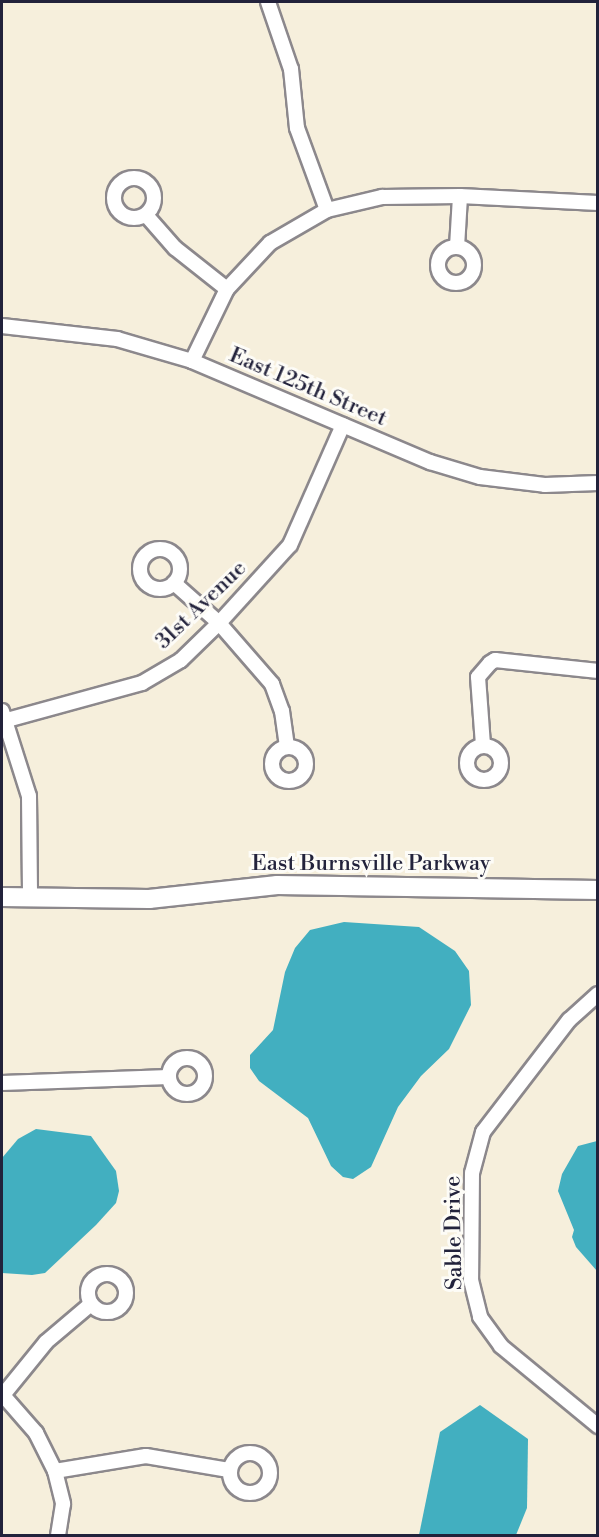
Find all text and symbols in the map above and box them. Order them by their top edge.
street label: East 125th Street [225,342,391,432]
street label: 31st Avenue [150,555,252,655]
street label: East Burnsville Parkway [251,851,491,877]
street label: Sable Drive [440,1176,468,1290]

